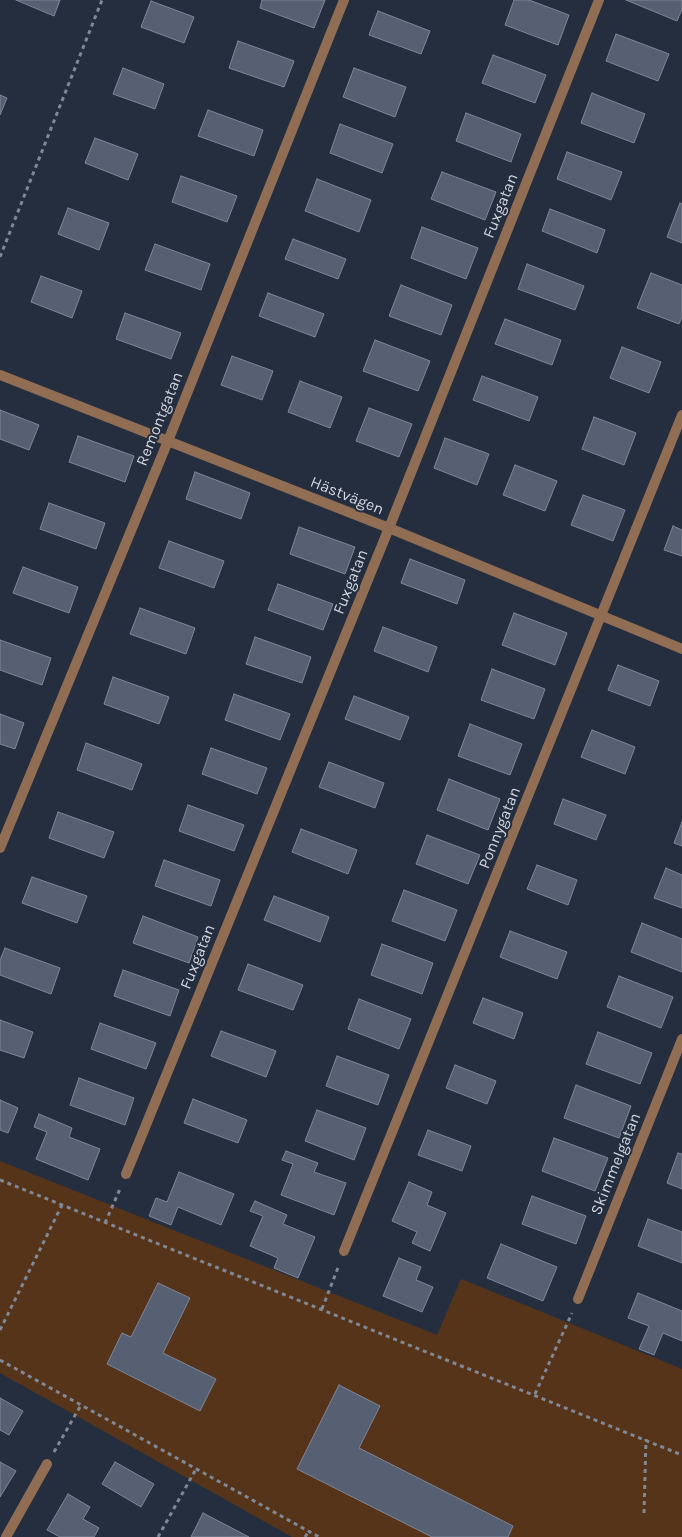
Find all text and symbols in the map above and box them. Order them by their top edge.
street label: Fuxgatan [479,171,523,241]
street label: Remontgatan [132,369,188,469]
street label: Hästvägen [307,473,387,519]
street label: Fuxgatan [329,547,373,617]
street label: Ponnygatan [475,784,525,872]
street label: Fuxgatan [176,922,220,992]
street label: Skimmelgatan [587,1110,645,1218]

